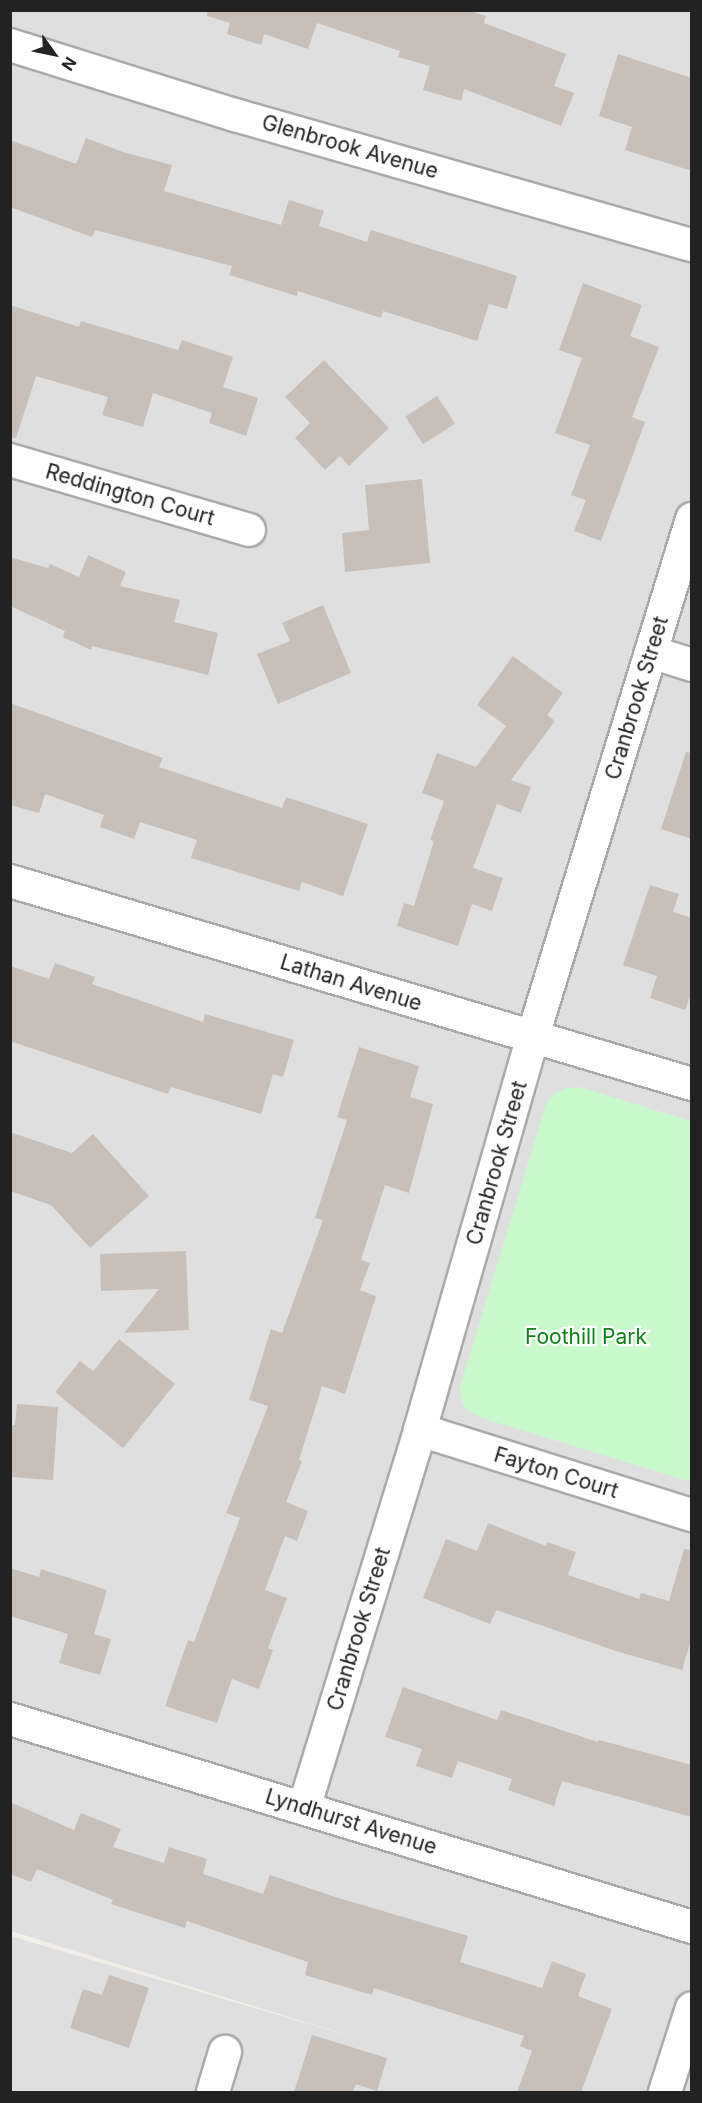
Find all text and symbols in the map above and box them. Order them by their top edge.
north arrow [24,24,84,84]
text: N [57,53,81,74]
street label: Glenbrook Avenue [259,110,441,184]
street label: Reddington Court [43,459,217,531]
street label: Cranbrook Street [600,613,674,783]
street label: Lathan Avenue [277,949,425,1017]
street label: Cranbrook Street [461,1078,533,1248]
park label: Foothill Park [525,1324,647,1350]
street label: Fayton Court [491,1442,621,1504]
street label: Cranbrook Street [322,1544,396,1714]
street label: Lyndhurst Avenue [262,1784,440,1860]

